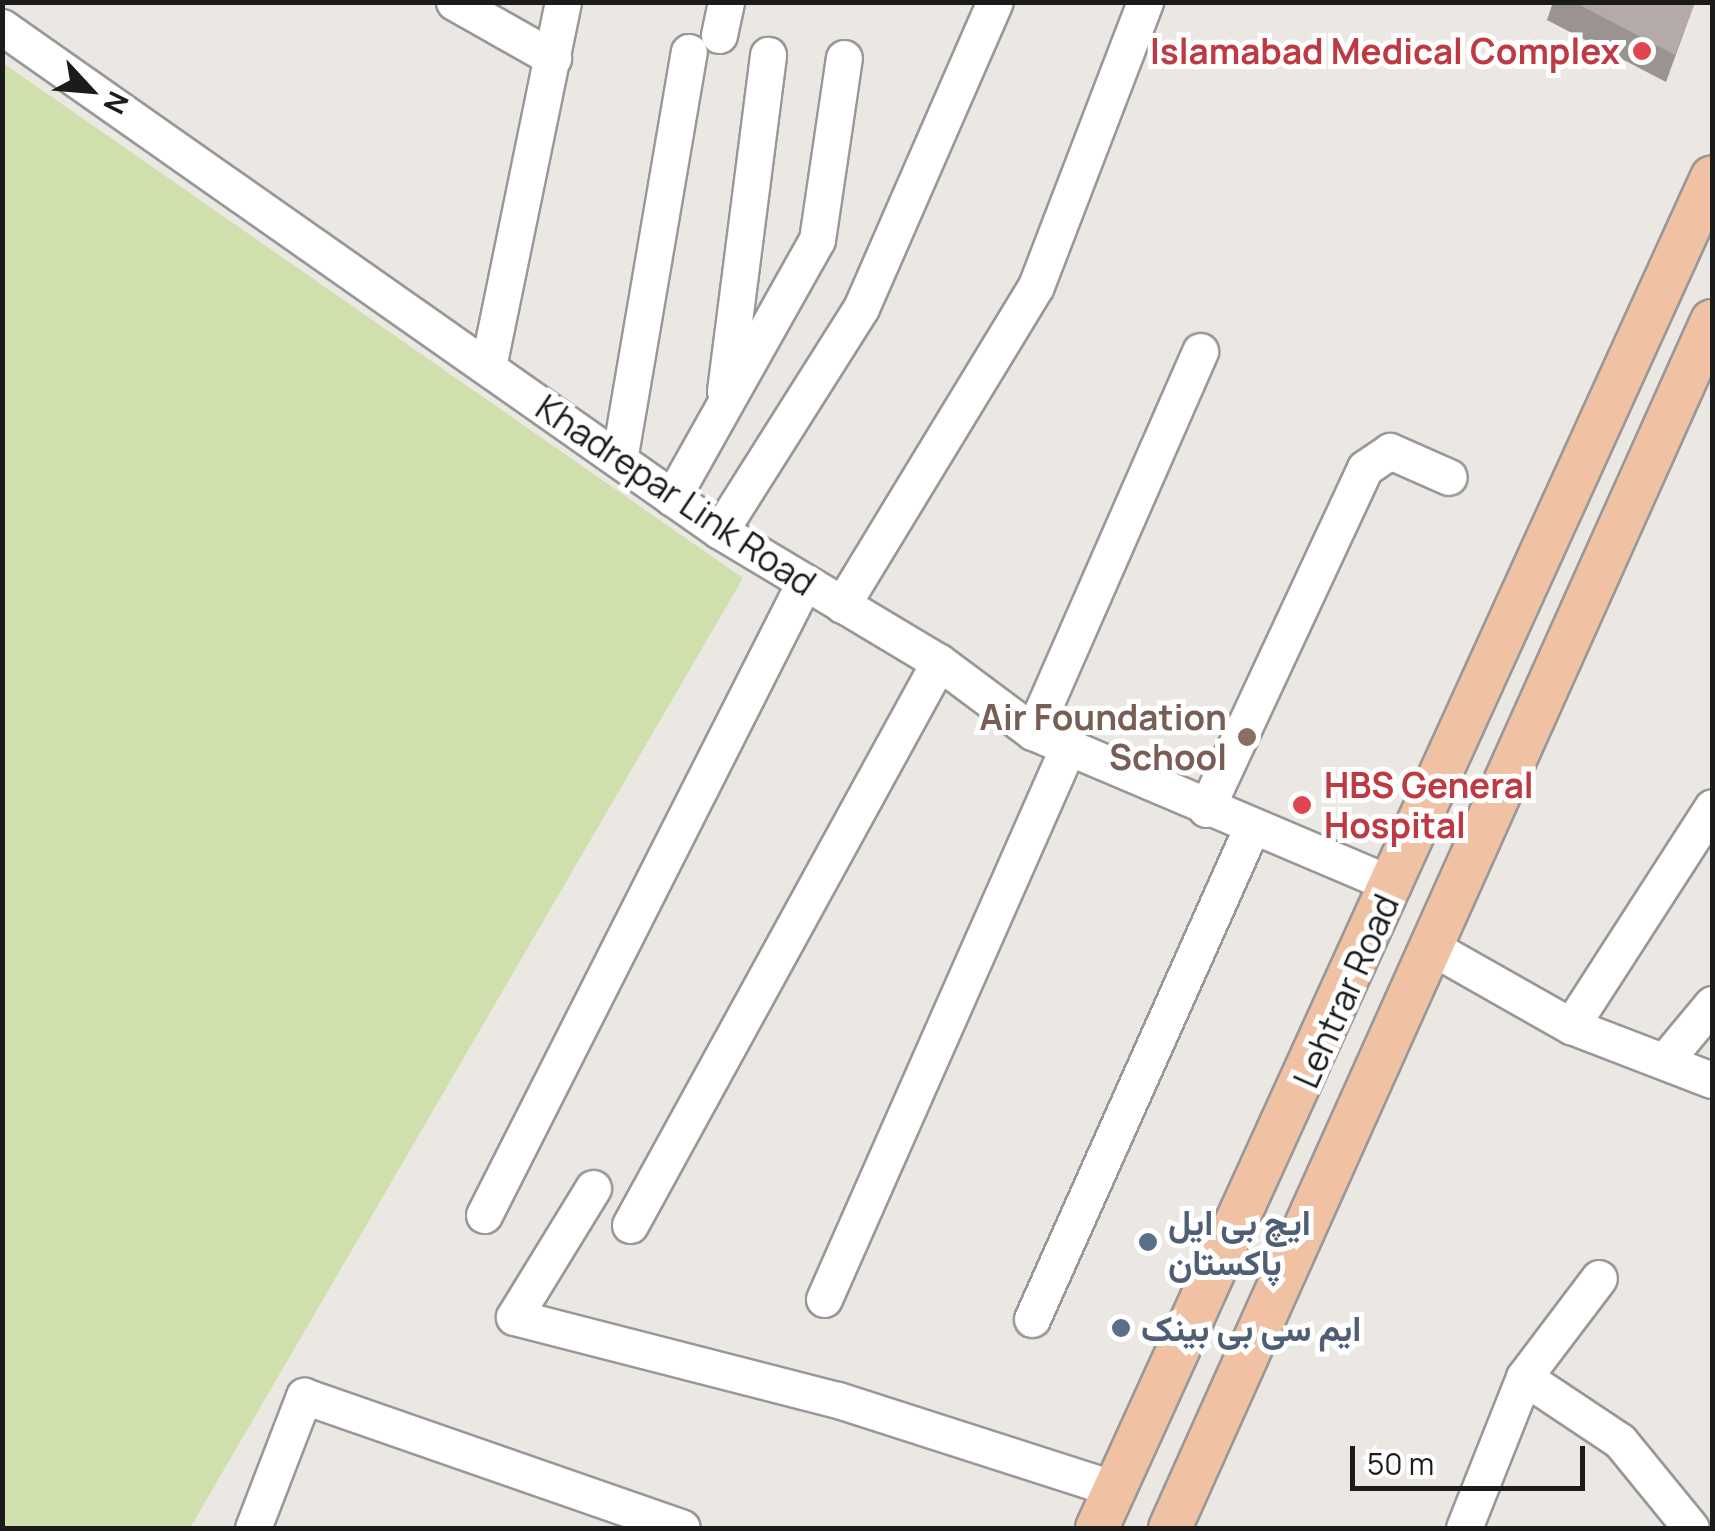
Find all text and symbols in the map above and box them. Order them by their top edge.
place label: Islamabad Medical Complex [1150,30,1620,72]
marker: Islamabad Medical Complex [1629,38,1655,64]
north arrow [40,40,140,140]
text: N [95,86,138,121]
street label: Khadrepar Link Road [528,386,824,604]
place label: Air Foundation School [980,696,1227,778]
marker: Air Foundation School [1236,726,1258,748]
place label: HBS General Hospital [1324,764,1534,846]
marker: HBS General Hospital [1289,792,1315,818]
street label: Lehtrar Road [1285,888,1407,1094]
place label: ایچ بی ایل پاکستان [1168,1201,1311,1283]
marker: ایچ بی ایل پاکستان [1137,1231,1159,1253]
place label: ایم سی بی بینک [1141,1307,1361,1349]
marker: ایم سی بی بینک [1110,1317,1132,1339]
scale bar [1355,1426,1590,1488]
text: 50 m [1367,1443,1434,1484]

